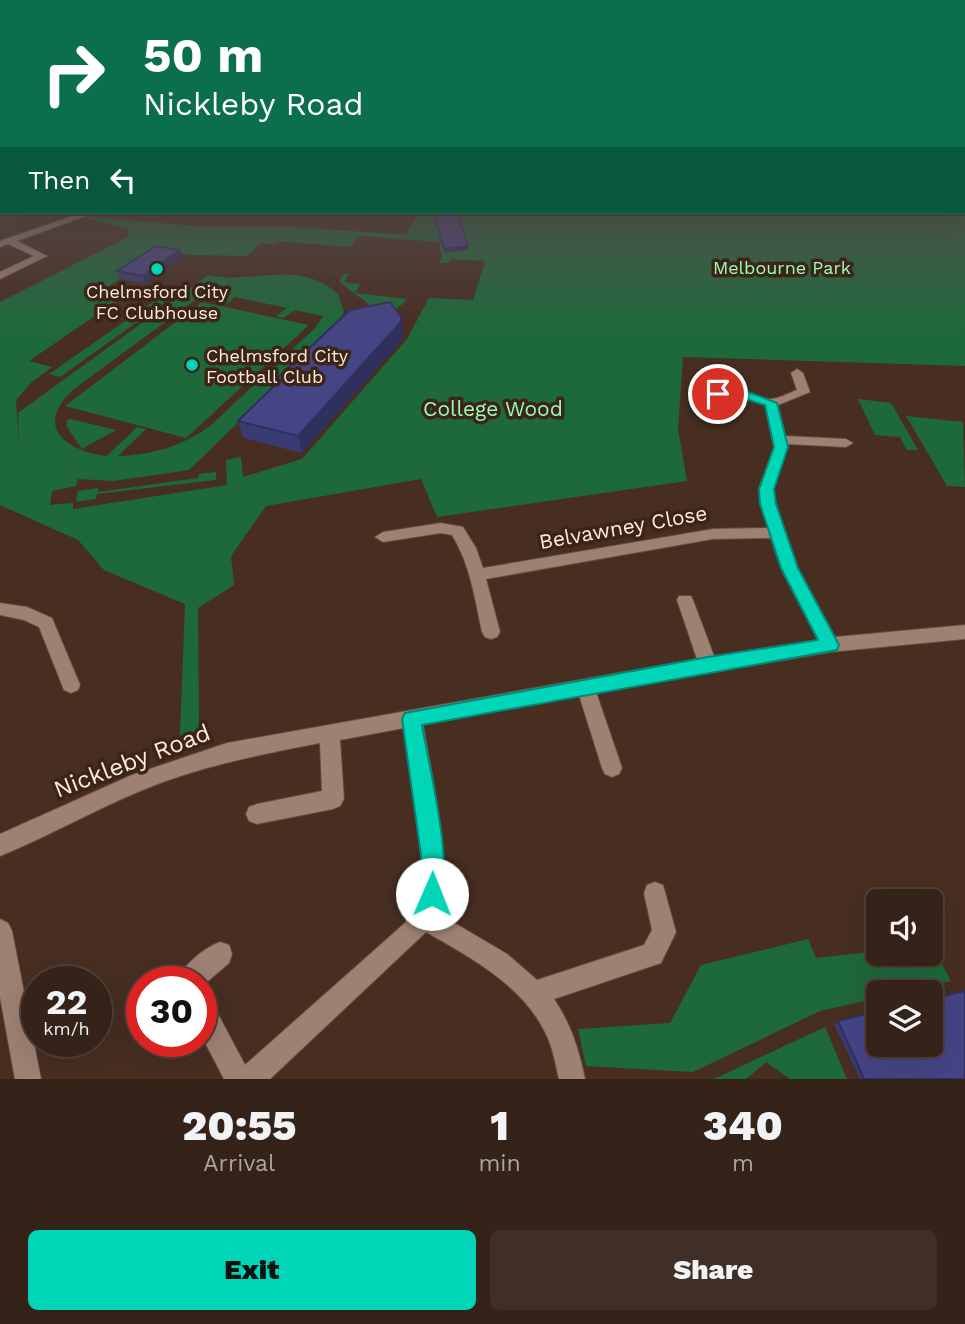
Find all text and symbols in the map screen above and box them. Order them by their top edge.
text: 50 m [143,26,263,84]
icon: right [28,28,119,119]
text: Nickleby Road [143,85,364,123]
icon: left [104,161,142,199]
text: Then [28,165,90,195]
park label: Melbourne Park [713,257,851,278]
marker: Chelmsford City FC Clubhouse [149,261,165,277]
place label: Chelmsford City FC Clubhouse [86,281,229,323]
place label: Chelmsford City Football Club [206,345,349,387]
marker: Chelmsford City Football Club [184,357,200,373]
pin [688,364,748,424]
icon: arrive [699,375,737,413]
park label: College Wood [423,396,563,421]
street label: Belvawney Close [537,500,709,554]
street label: Nickleby Road [50,718,214,804]
position arrow [395,857,469,931]
map controls [866,889,943,1057]
button: sound [866,889,943,966]
speed limit sign: 30 [126,966,217,1057]
button: layers [866,980,943,1057]
text: 22 [46,981,87,1023]
text: km/h [43,1018,90,1039]
text: 20:55 [182,1101,296,1150]
text: 1 [490,1101,509,1150]
text: 340 [703,1101,783,1150]
text: Arrival [203,1150,275,1177]
text: min [478,1150,521,1177]
text: m [732,1150,754,1177]
button: Exit [28,1230,476,1310]
button: Share [490,1230,937,1310]

